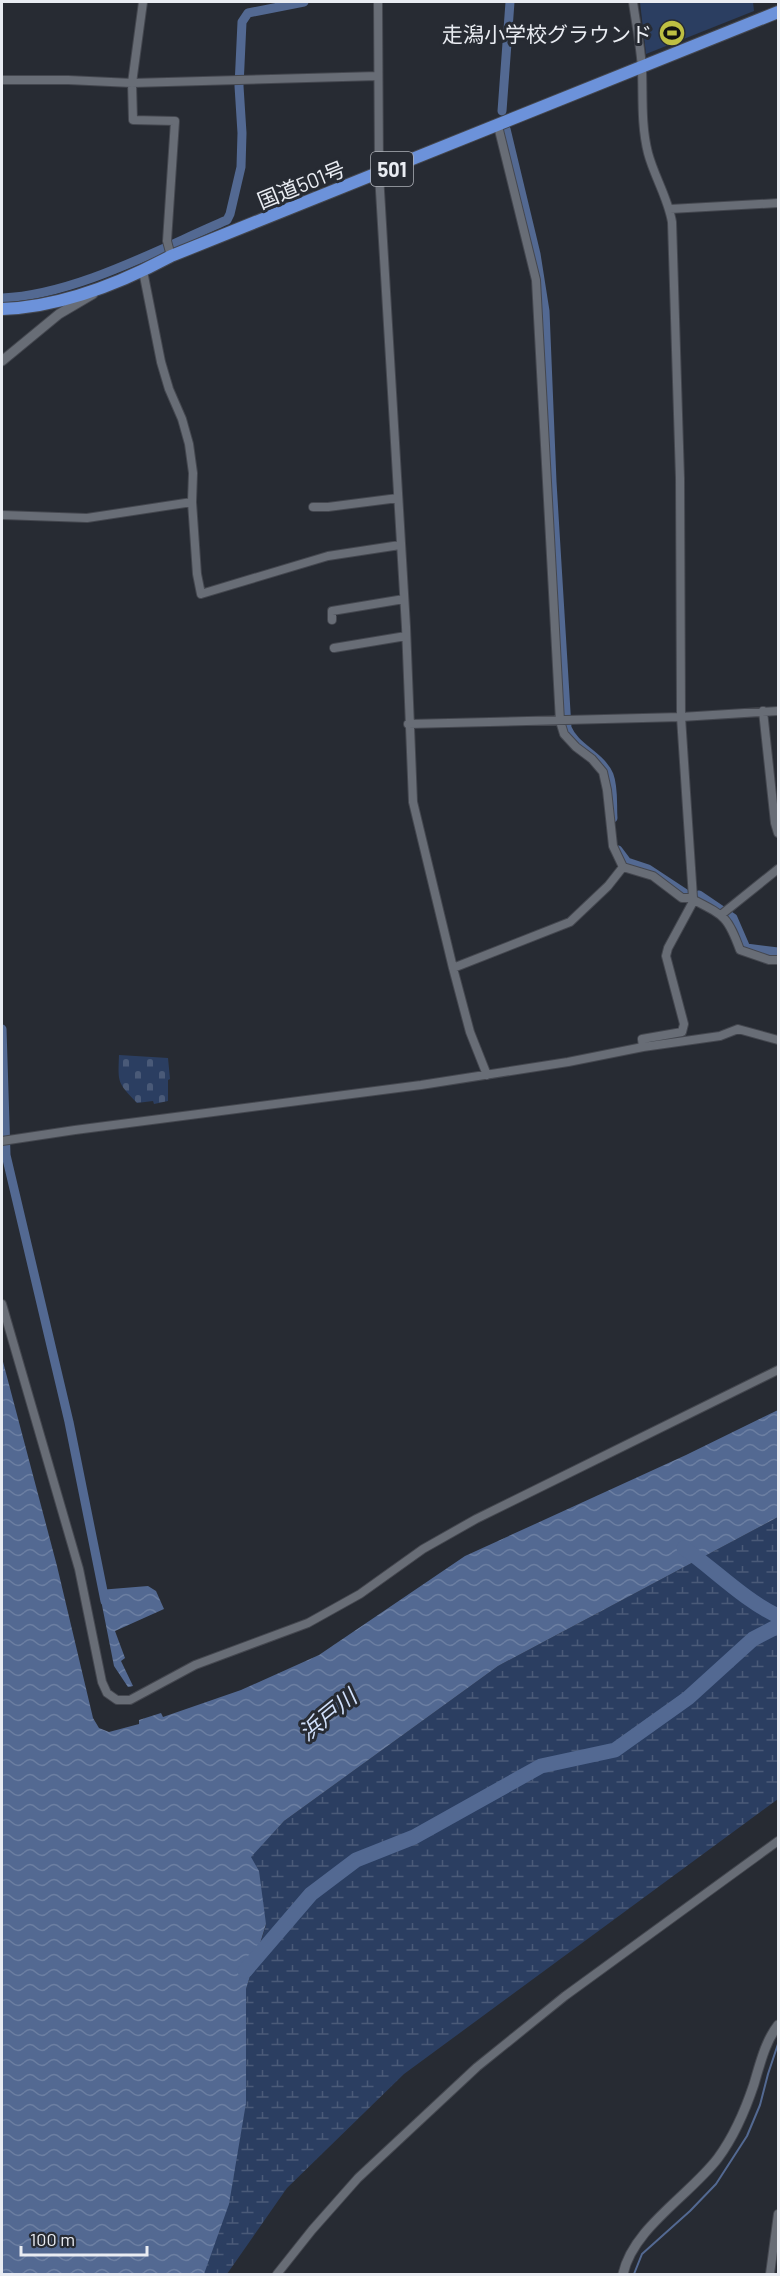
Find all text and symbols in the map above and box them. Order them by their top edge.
sports icon: 走潟小学校グラウンド [657,18,687,48]
place label: 走潟小学校グラウンド [442,21,652,46]
road number: 501 [371,152,413,186]
street label: 国道501号 [253,155,349,213]
water label: 浜戸川 [293,1682,362,1745]
scale bar [21,2219,147,2257]
text: 100 m [30,2228,75,2250]

